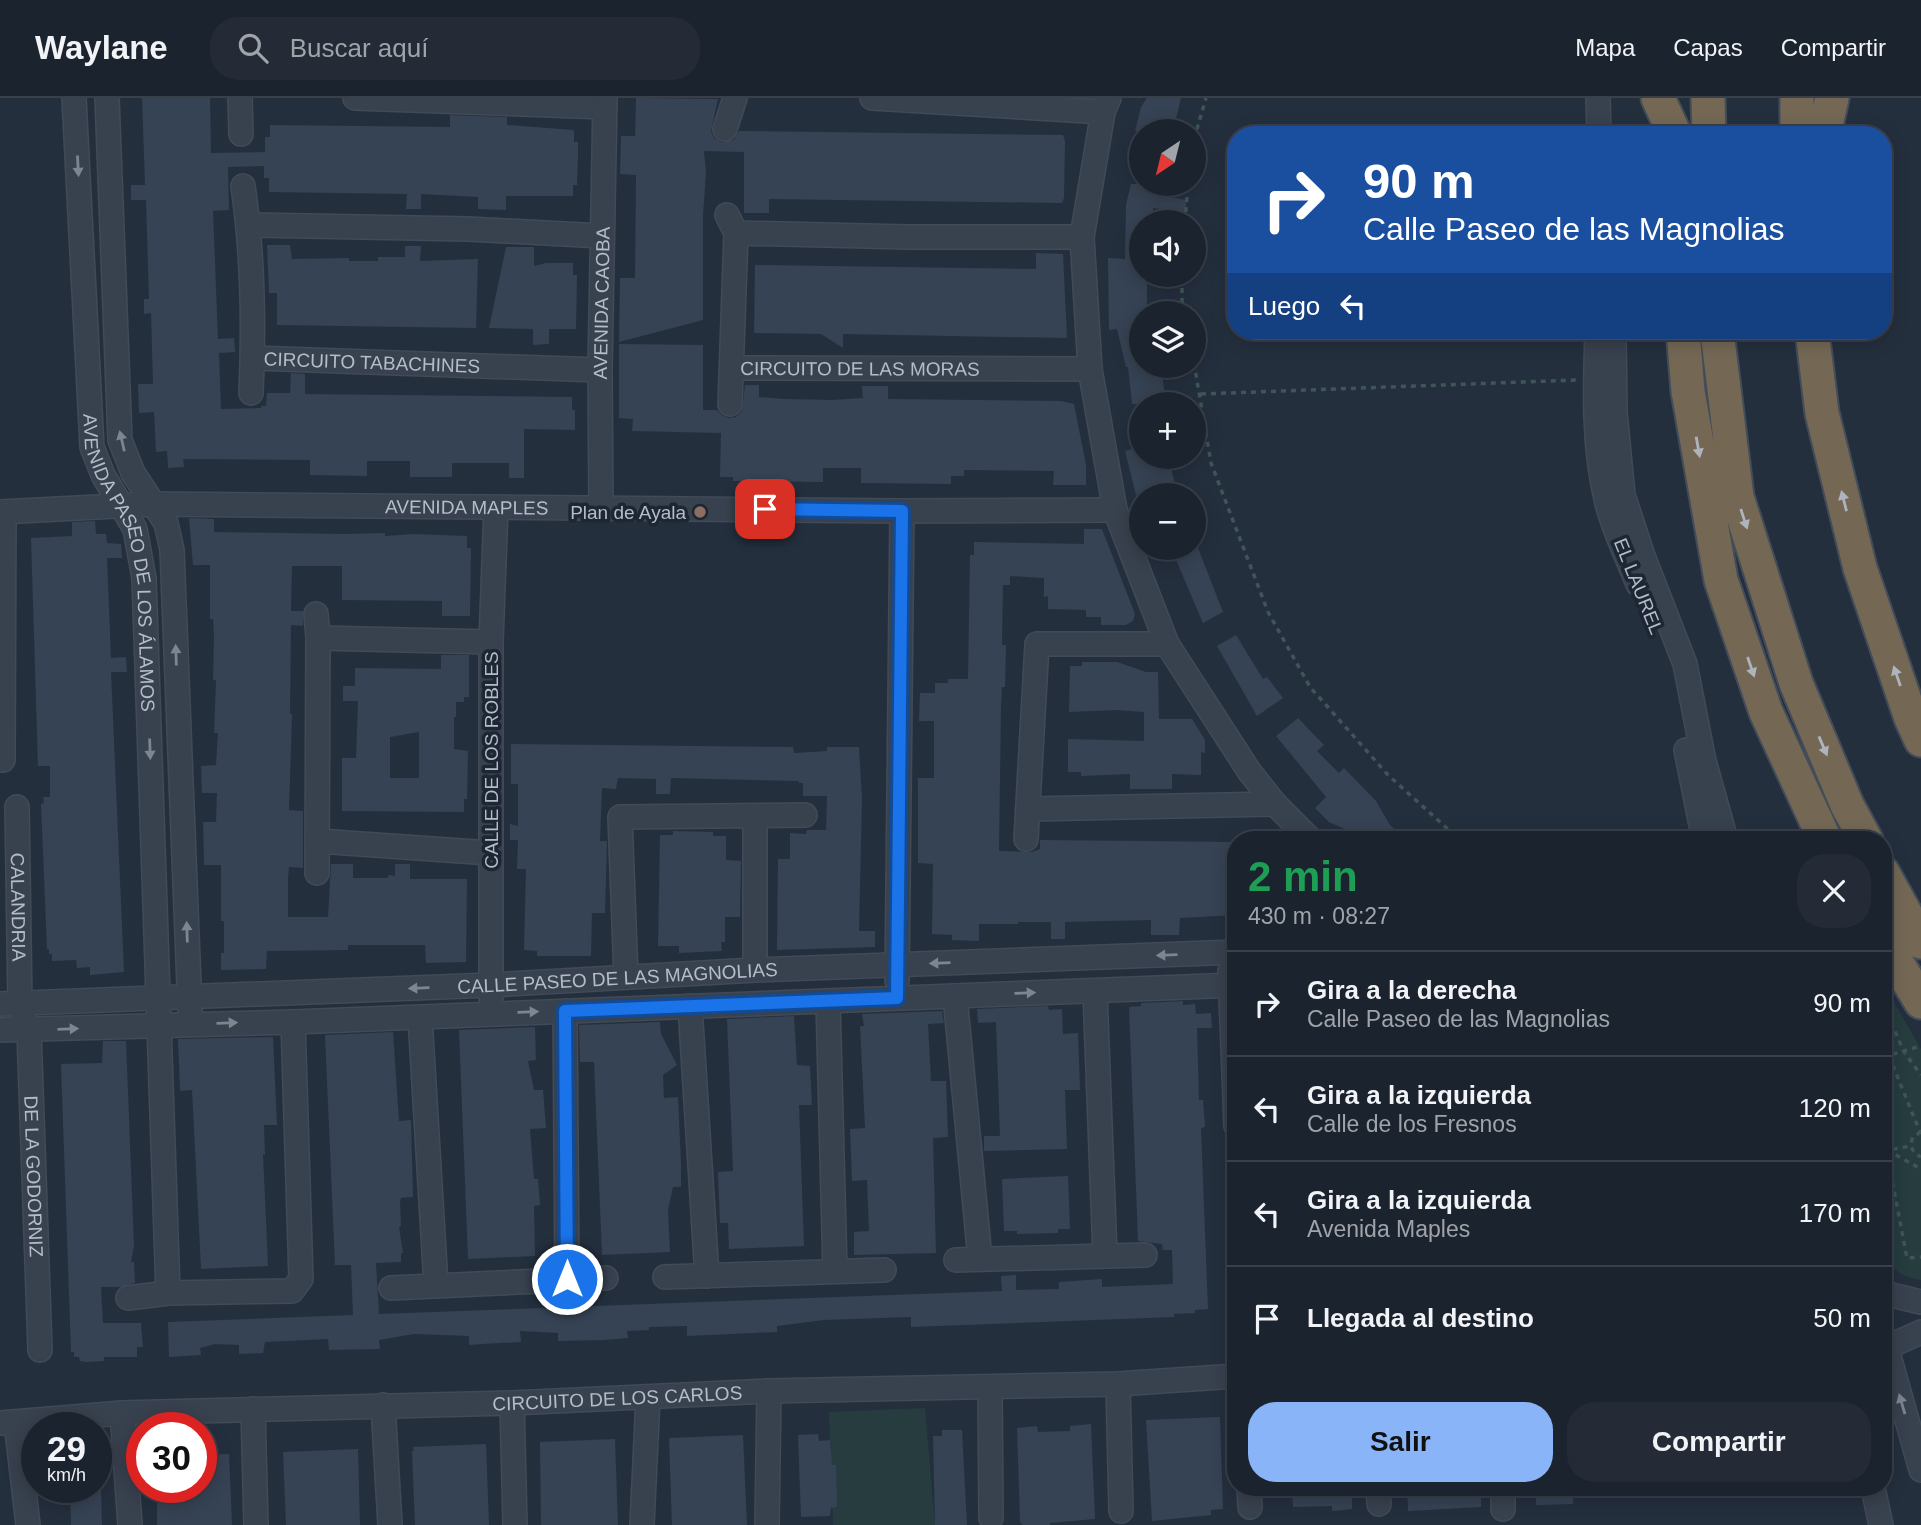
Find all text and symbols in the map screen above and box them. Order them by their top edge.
search box [210,17,700,80]
text: Waylane [35,29,168,66]
icon: search [234,29,272,67]
text: Buscar aquí [290,33,428,63]
text: Mapa [1575,34,1635,61]
text: Capas [1673,34,1743,61]
text: Compartir [1781,34,1886,61]
north arrow [1129,119,1206,196]
map controls [1129,119,1206,560]
icon: right [1248,154,1339,245]
text: 90 m [1363,154,1475,208]
one-way arrow [72,155,83,177]
button: sound [1129,210,1206,287]
text: Calle Paseo de las Magnolias [1363,211,1785,247]
street label: AVENIDA CAOBA [590,226,614,380]
icon: left [1334,287,1372,325]
text: Luego [1248,291,1320,321]
button: layers [1129,301,1206,378]
street label: CIRCUITO TABACHINES [263,348,481,377]
street label: CIRCUITO DE LAS MORAS [740,358,980,380]
button: + [1129,392,1206,469]
street label: AVENIDA PASEO DE LOS ÁLAMOS [79,413,158,712]
one-way arrow [116,429,127,451]
one-way arrow [1693,436,1704,458]
pin [735,479,795,539]
button: − [1129,483,1206,560]
icon: arrive [746,490,784,528]
one-way arrow [1838,490,1849,512]
street label: AVENIDA MAPLES [385,496,549,519]
place label: Plan de Ayala [570,502,686,523]
marker: Plan de Ayala [692,504,708,520]
one-way arrow [1739,509,1750,530]
street label: EL LAUREL [1610,535,1667,637]
one-way arrow [171,644,182,666]
street label: CALLE DE LOS ROBLES [481,651,502,869]
one-way arrow [1746,657,1757,678]
one-way arrow [1891,666,1902,687]
one-way arrow [1817,736,1828,757]
one-way arrow [144,738,156,760]
street label: CALANDRIA [7,852,29,962]
text: 2 min [1248,853,1358,900]
button: close [1797,854,1871,928]
text: 430 m · 08:27 [1248,903,1390,929]
one-way arrow [181,921,192,943]
one-way arrow [1156,949,1178,960]
one-way arrow [929,957,951,968]
street label: CALLE PASEO DE LAS MAGNOLIAS [457,959,778,997]
text: Gira a la derecha [1307,975,1517,1005]
one-way arrow [408,982,430,993]
icon: right [1248,985,1286,1023]
one-way arrow [1014,988,1036,999]
text: 90 m [1813,988,1871,1018]
text: Calle Paseo de las Magnolias [1307,1006,1610,1032]
one-way arrow [517,1007,539,1018]
one-way arrow [217,1018,239,1029]
one-way arrow [57,1024,79,1035]
text: Gira a la izquierda [1307,1080,1531,1110]
icon: left [1248,1090,1286,1128]
text: 120 m [1799,1093,1871,1123]
street label: DE LA GODORNIZ [20,1095,47,1258]
text: Calle de los Fresnos [1307,1111,1517,1137]
text: Gira a la izquierda [1307,1185,1531,1215]
icon: left [1248,1195,1286,1233]
text: 170 m [1799,1198,1871,1228]
text: Avenida Maples [1307,1216,1470,1242]
position arrow [530,1242,604,1316]
icon: arrive [1248,1300,1286,1338]
text: Llegada al destino [1307,1303,1534,1333]
text: 50 m [1813,1303,1871,1333]
street label: CIRCUITO DE LOS CARLOS [492,1382,743,1414]
one-way arrow [1896,1393,1907,1415]
button: Salir [1248,1402,1553,1482]
button: Compartir [1567,1402,1871,1482]
speed limit sign: 30 [126,1412,217,1503]
text: 29 [47,1429,86,1468]
text: km/h [47,1465,86,1485]

